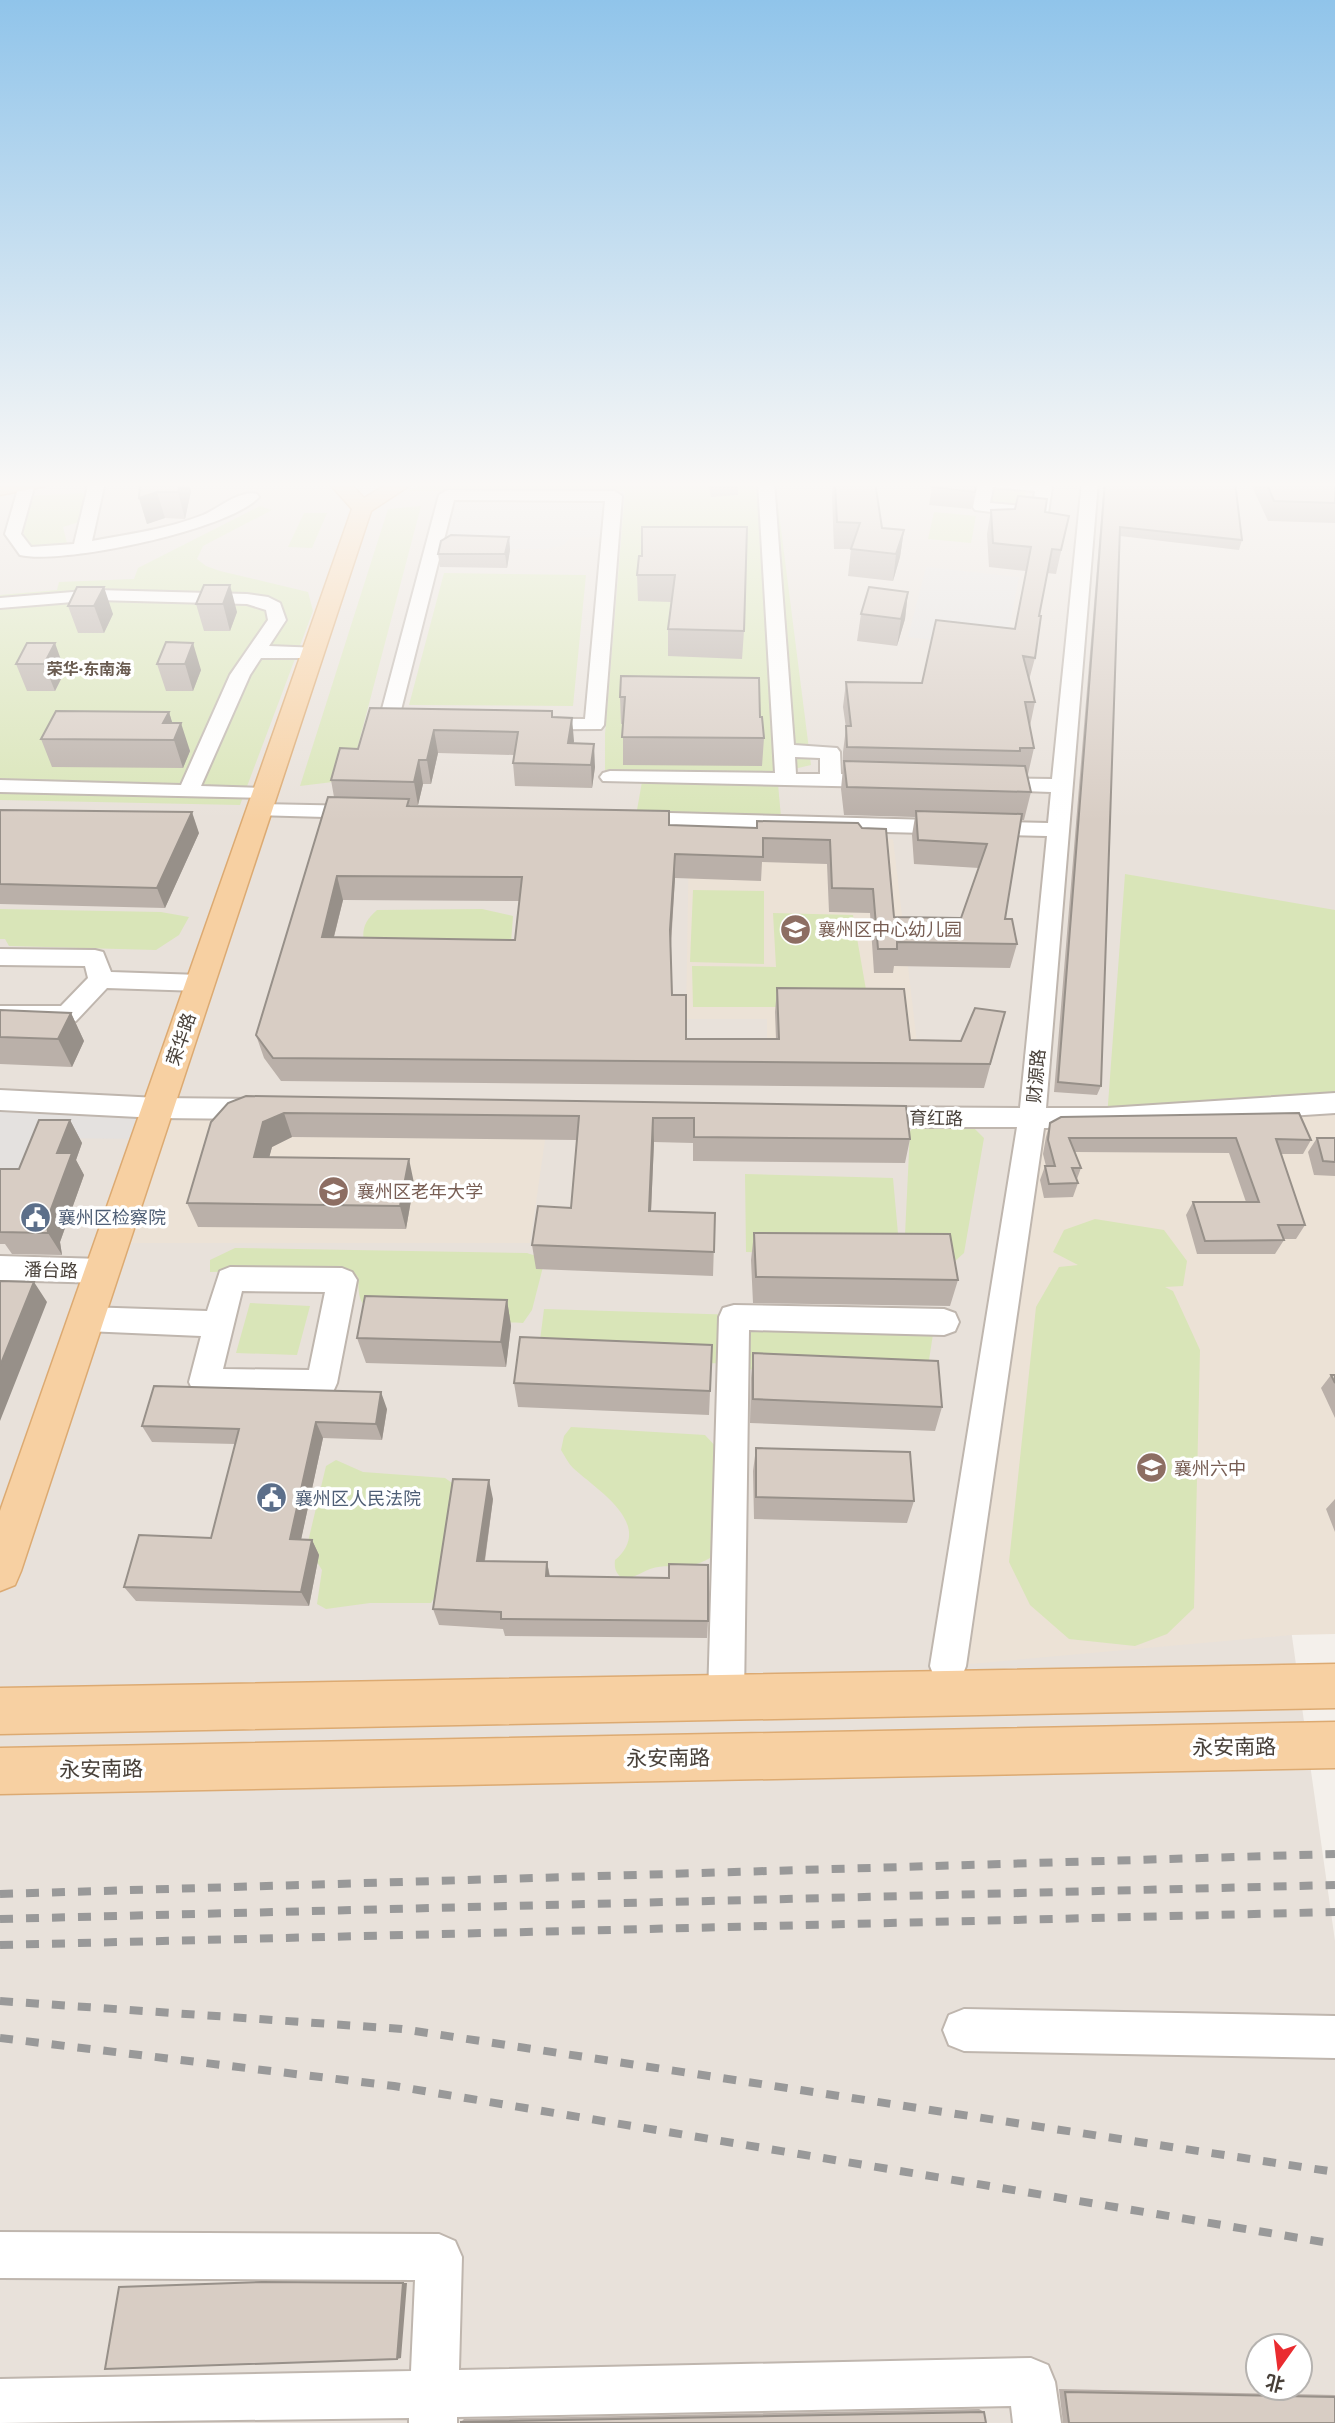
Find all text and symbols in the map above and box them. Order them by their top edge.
district label: 荣华·东南海 [47,660,131,679]
school or university icon: 襄州区中心幼儿园 [778,912,812,946]
place label: 襄州区中心幼儿园 [818,919,962,940]
street label: 荣华路 [162,1010,200,1068]
street label: 财源路 [1023,1048,1049,1104]
street label: 育红路 [909,1107,963,1129]
school or university icon: 襄州区老年大学 [317,1174,351,1208]
place label: 襄州区老年大学 [357,1181,483,1202]
public building icon: 襄州区检察院 [18,1200,52,1234]
place label: 襄州区检察院 [58,1207,166,1228]
street label: 潘台路 [24,1259,78,1281]
school or university icon: 襄州六中 [1134,1451,1168,1485]
place label: 襄州六中 [1174,1458,1246,1479]
public building icon: 襄州区人民法院 [255,1481,289,1515]
place label: 襄州区人民法院 [295,1488,421,1509]
street label: 永安南路 [1192,1734,1276,1760]
street label: 永安南路 [626,1745,710,1771]
street label: 永安南路 [59,1756,143,1782]
north arrow [1244,2332,1314,2402]
text: 北 [1263,2370,1287,2396]

